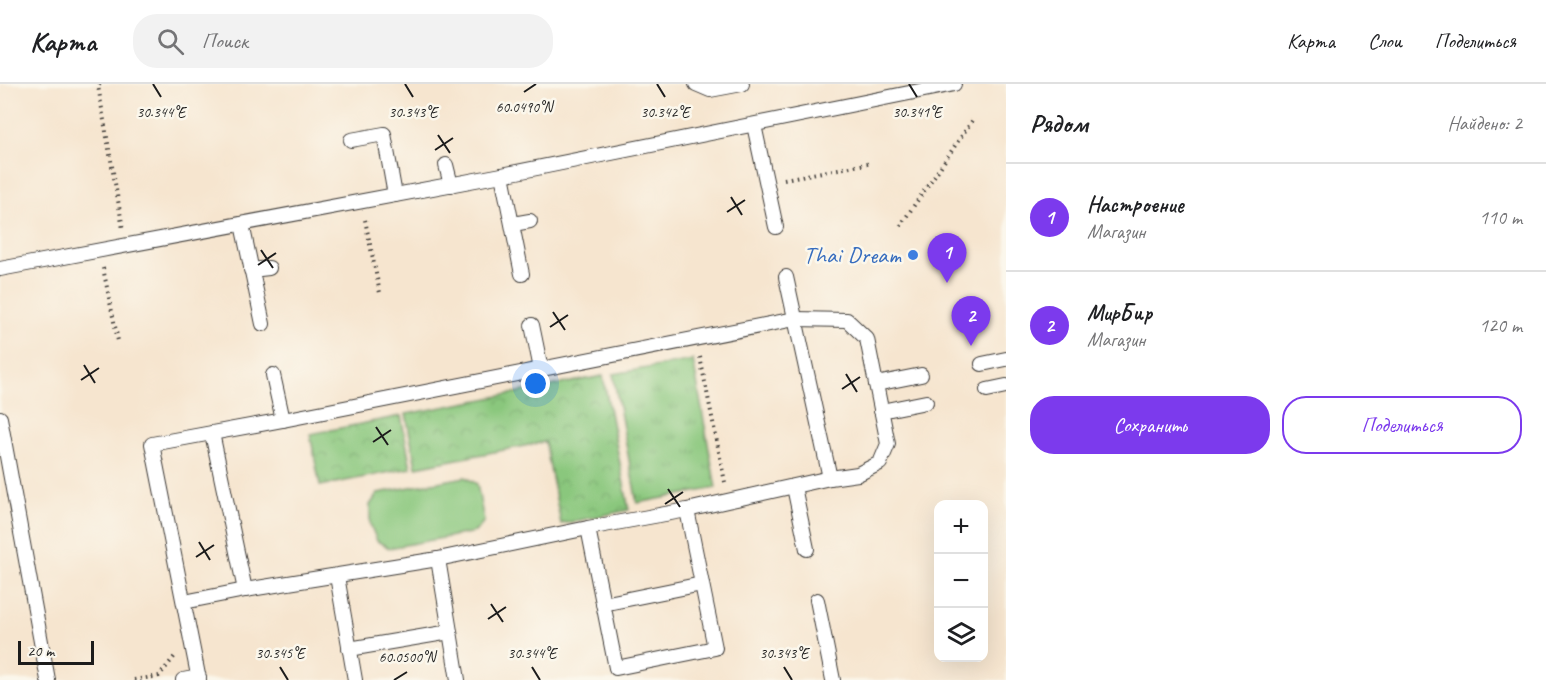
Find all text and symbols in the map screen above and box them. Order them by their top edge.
search box [133,14,553,68]
text: Карта [30,24,97,59]
icon: search [154,25,187,58]
text: Поиск [202,27,248,55]
text: Карта [1287,28,1335,54]
text: Слои [1368,28,1402,54]
text: Поделиться [1435,28,1516,54]
text: 60.0490°N [496,98,555,117]
text: 30.344°E [137,103,188,122]
text: 30.343°E [389,103,440,122]
text: 30.342°E [641,103,692,122]
text: 30.341°E [893,103,944,122]
text: Рядом [1030,107,1088,140]
text: Найдено: 2 [1447,111,1522,136]
text: Настроение [1087,191,1184,219]
text: 1 [1045,205,1054,230]
text: 110 m [1479,205,1522,230]
text: Магазин [1087,219,1145,244]
pin: 1 [928,234,966,283]
place label: Thai Dream [803,240,902,270]
marker: Thai Dream [906,248,920,262]
pin: 2 [952,296,990,346]
text: МирБир [1087,299,1152,327]
text: 2 [1045,313,1054,338]
text: 120 m [1479,313,1522,338]
text: Магазин [1087,327,1145,352]
your location [521,369,550,398]
button: Сохранить [1030,396,1270,454]
button: Поделиться [1282,396,1522,454]
map controls [934,500,988,662]
button: + [934,500,988,554]
button: − [934,554,988,608]
button: layers [934,608,988,662]
scale bar [18,638,94,666]
text: 20 m [27,641,54,661]
text: 30.345°E [256,644,307,663]
text: 30.344°E [508,644,559,663]
text: 30.343°E [760,644,811,663]
text: 60.0500°N [379,648,438,667]

